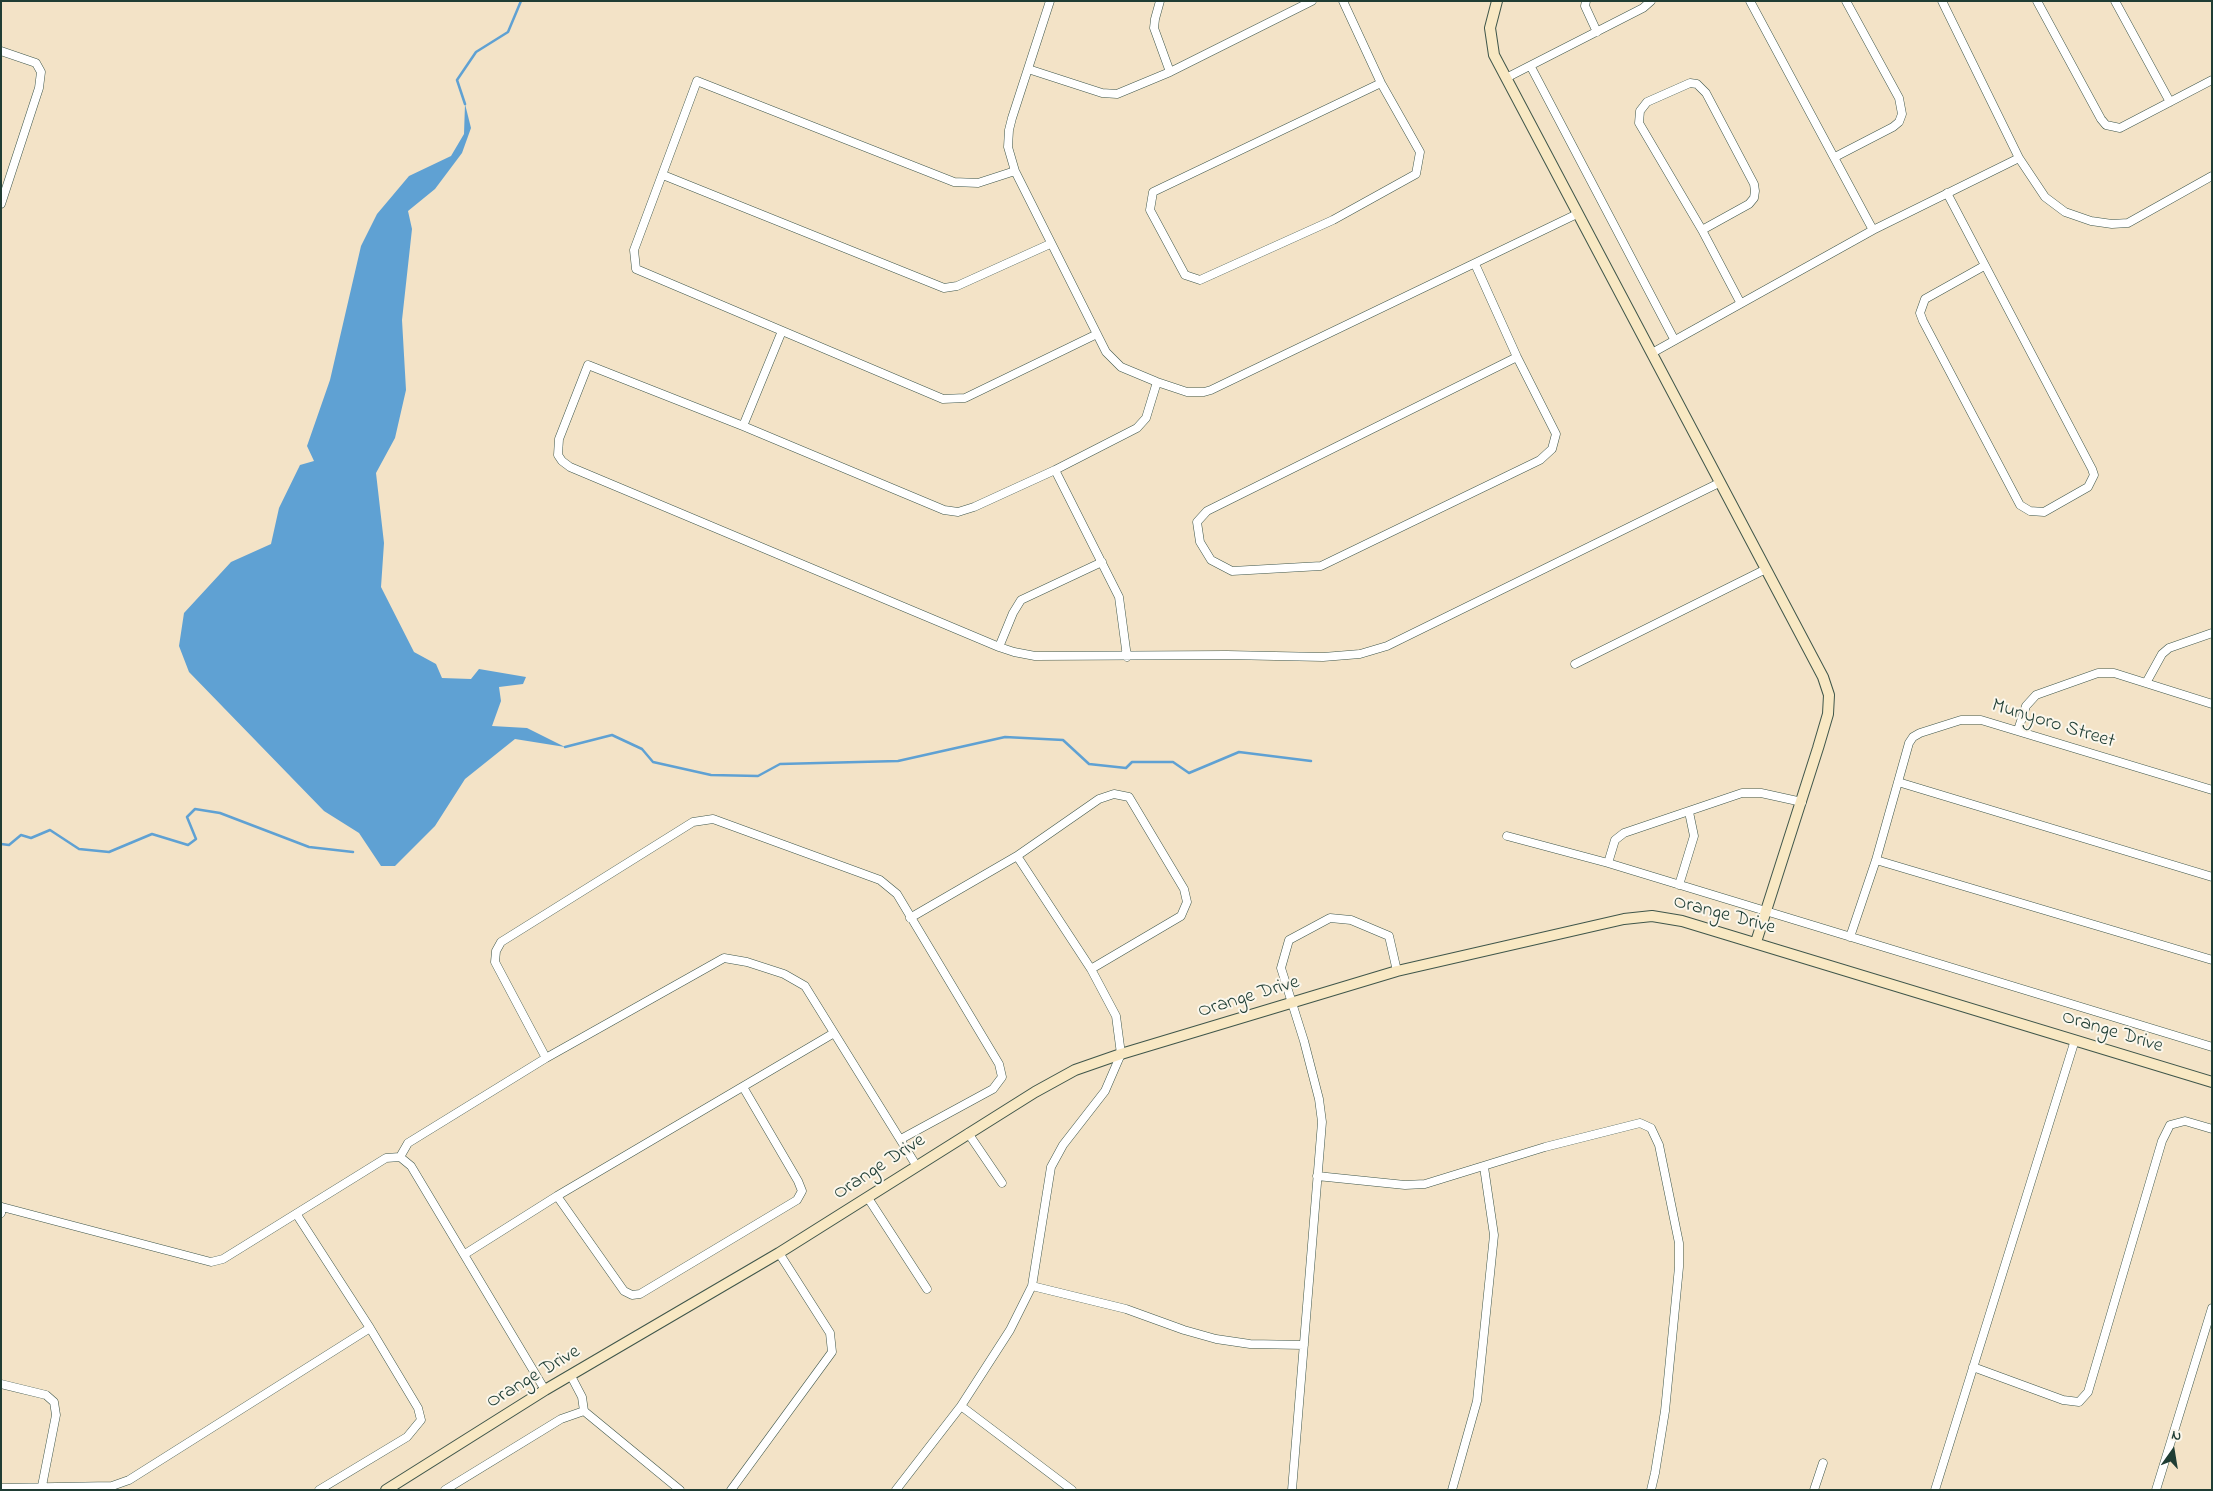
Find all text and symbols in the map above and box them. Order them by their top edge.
street label: Munyoro Street [1989,695,2117,755]
street label: Orange Drive [1670,891,1778,941]
street label: Orange Drive [1195,971,1303,1025]
street label: Orange Drive [2058,1006,2166,1060]
street label: Orange Drive [830,1129,930,1207]
street label: Orange Drive [483,1341,585,1415]
text: N [2170,1425,2183,1447]
north arrow [2148,1426,2198,1476]

